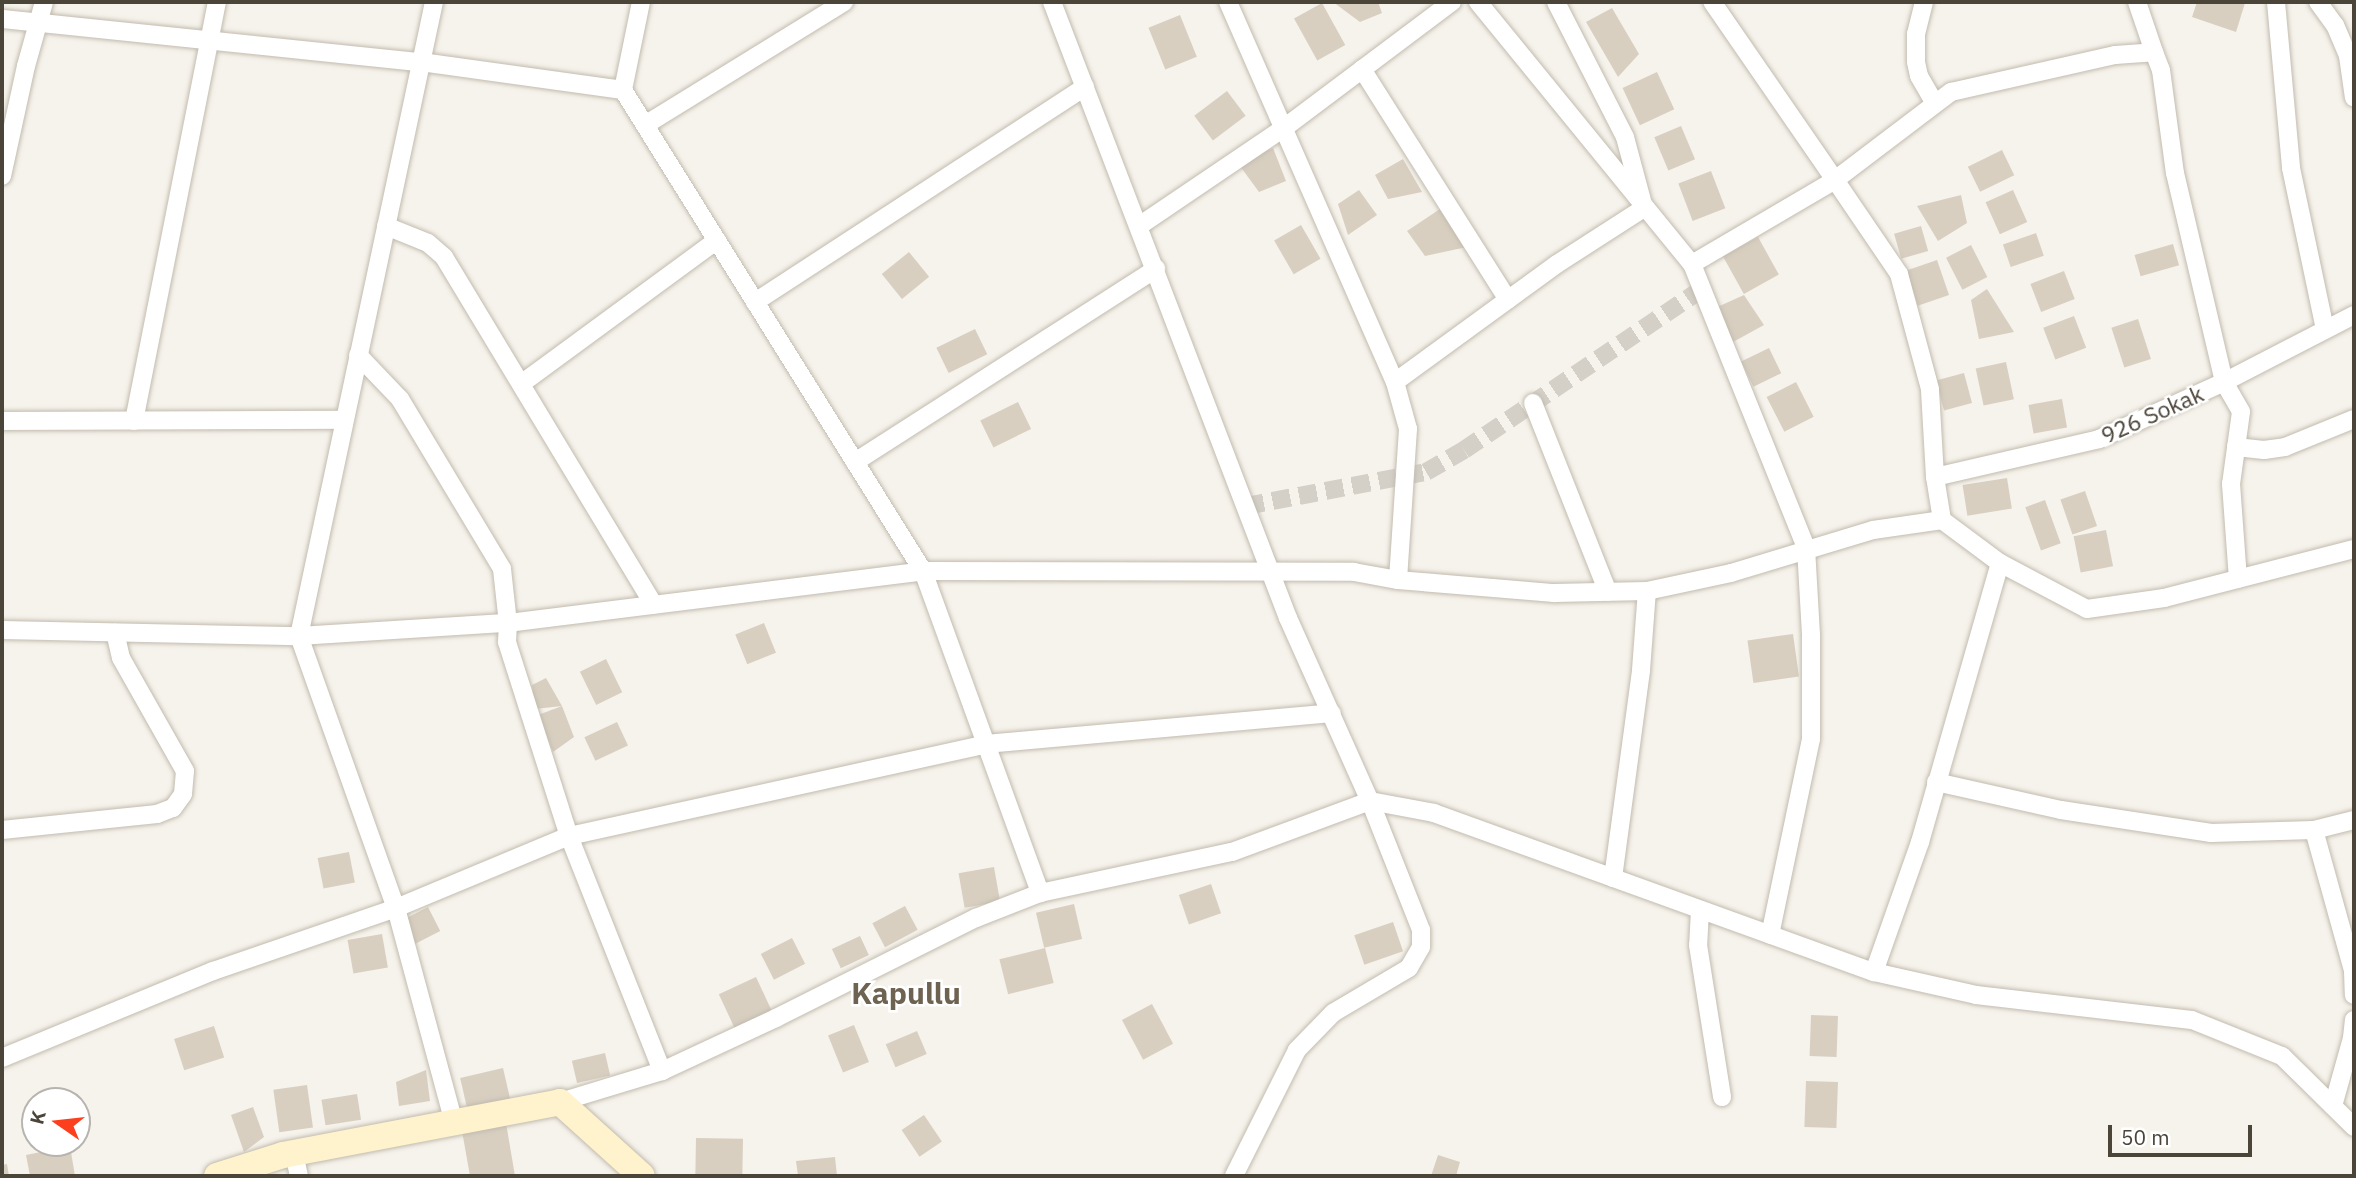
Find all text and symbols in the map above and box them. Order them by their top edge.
street label: 926 Sokak [2096,379,2208,449]
district label: Kapullu [851,975,961,1011]
north arrow [21,1087,91,1157]
text: K [24,1108,51,1127]
scale bar [2111,1112,2254,1156]
text: 50 m [2121,1123,2170,1151]

